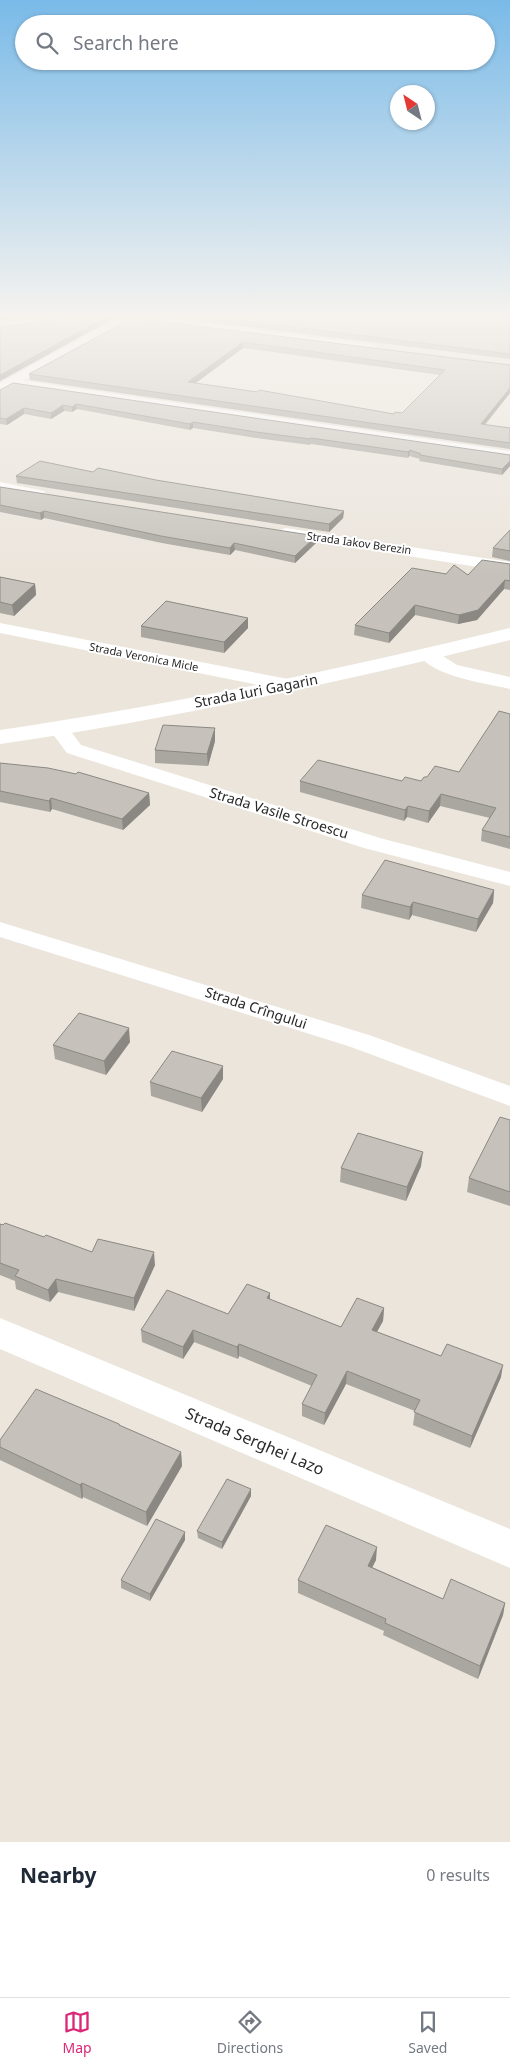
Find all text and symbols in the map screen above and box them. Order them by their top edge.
search box [15,15,495,70]
icon: search [33,29,61,57]
text: Search here [73,30,179,56]
north arrow [390,85,435,130]
street label: Strada Iakov Berezin [306,528,412,557]
street label: Strada Veronica Micle [88,639,200,674]
street label: Strada Iuri Gagarin [193,669,319,712]
street label: Strada Vasile Stroescu [207,782,351,843]
street label: Strada Crîngului [203,982,310,1033]
street label: Strada Serghei Lazo [182,1402,328,1480]
text: Nearby [20,1861,96,1889]
text: 0 results [426,1864,490,1886]
tab: Map [63,2008,92,2057]
tab: Directions [217,2008,283,2057]
tab: Saved [408,2008,447,2057]

